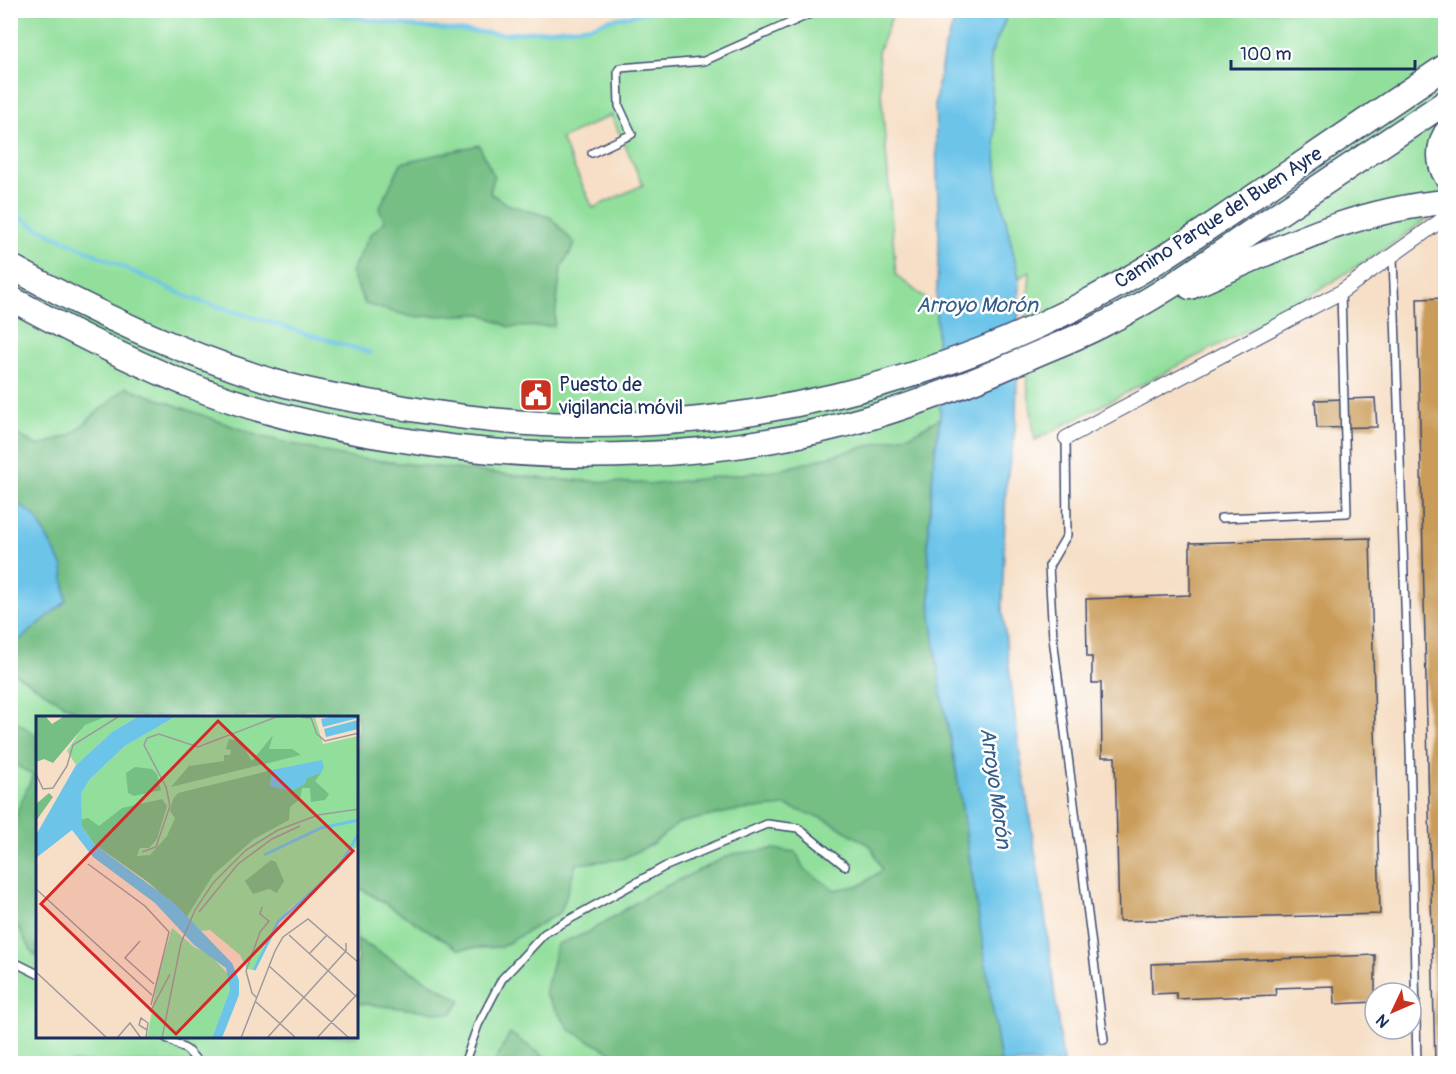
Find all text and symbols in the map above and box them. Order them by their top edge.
scale bar [1231,33,1416,71]
text: 100 m [1240,43,1292,66]
street label: Camino Parque del Buen Ayre [1110,141,1327,294]
water label: Arroyo Morón [916,292,1039,319]
place label: Puesto de vigilancia móvil [558,372,683,420]
public building icon: Puesto de vigilancia móvil [518,377,554,413]
inset map [36,716,358,1038]
water label: Arroyo Morón [974,726,1017,851]
north arrow [1363,981,1423,1041]
text: N [1372,1010,1394,1032]

